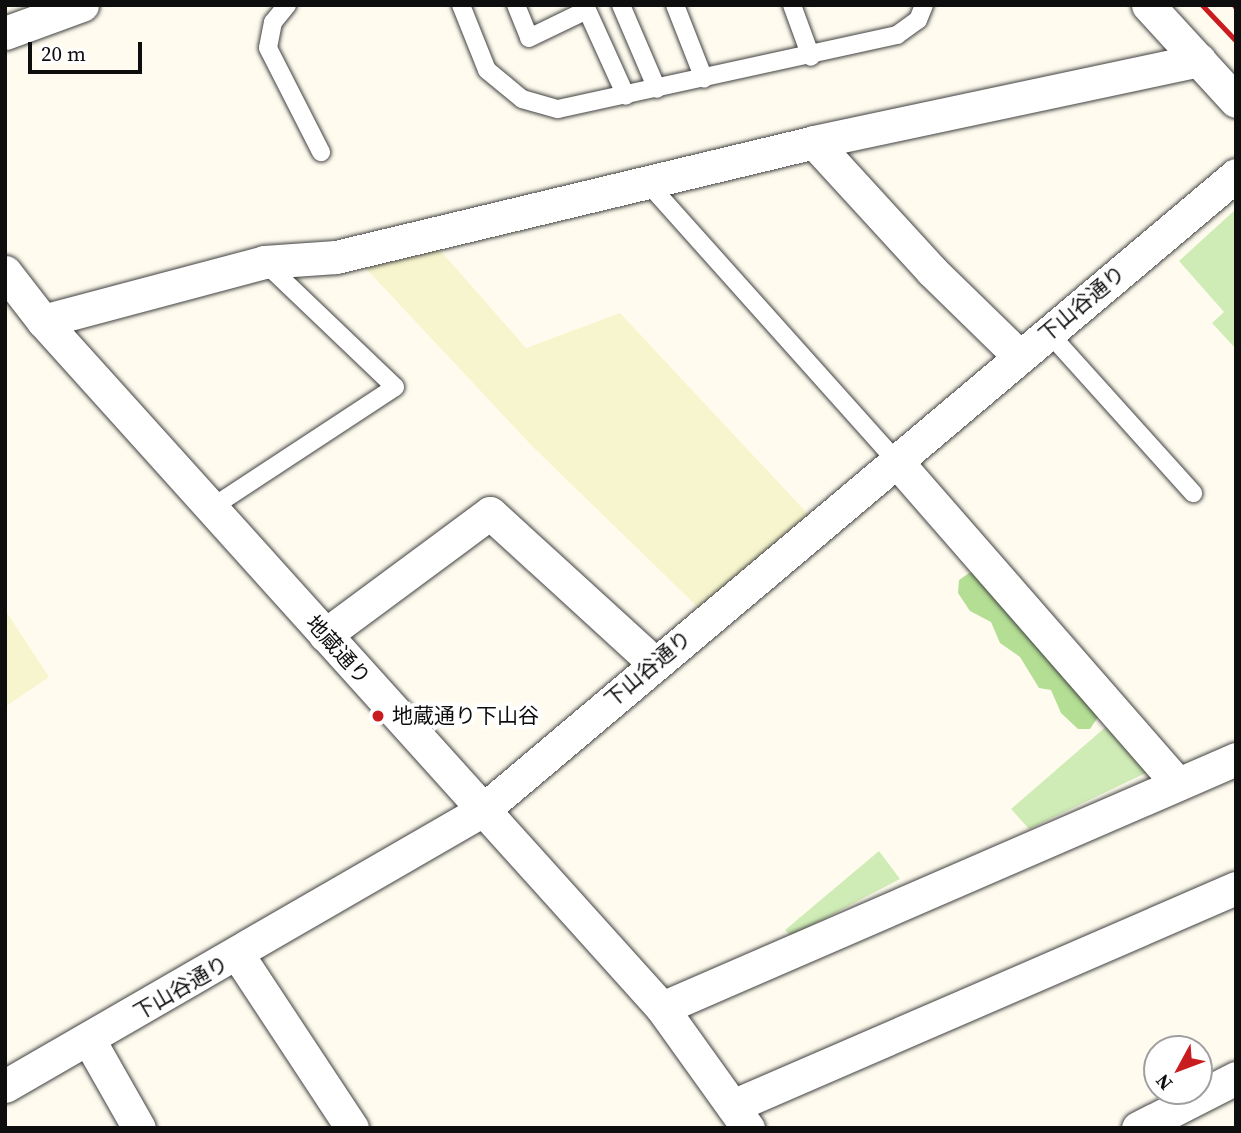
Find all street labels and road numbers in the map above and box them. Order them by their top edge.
street label: 下山谷通り [1034,261,1130,347]
street label: 地蔵通り [301,610,375,690]
street label: 下山谷通り [600,626,696,712]
street label: 下山谷通り [129,951,233,1025]

